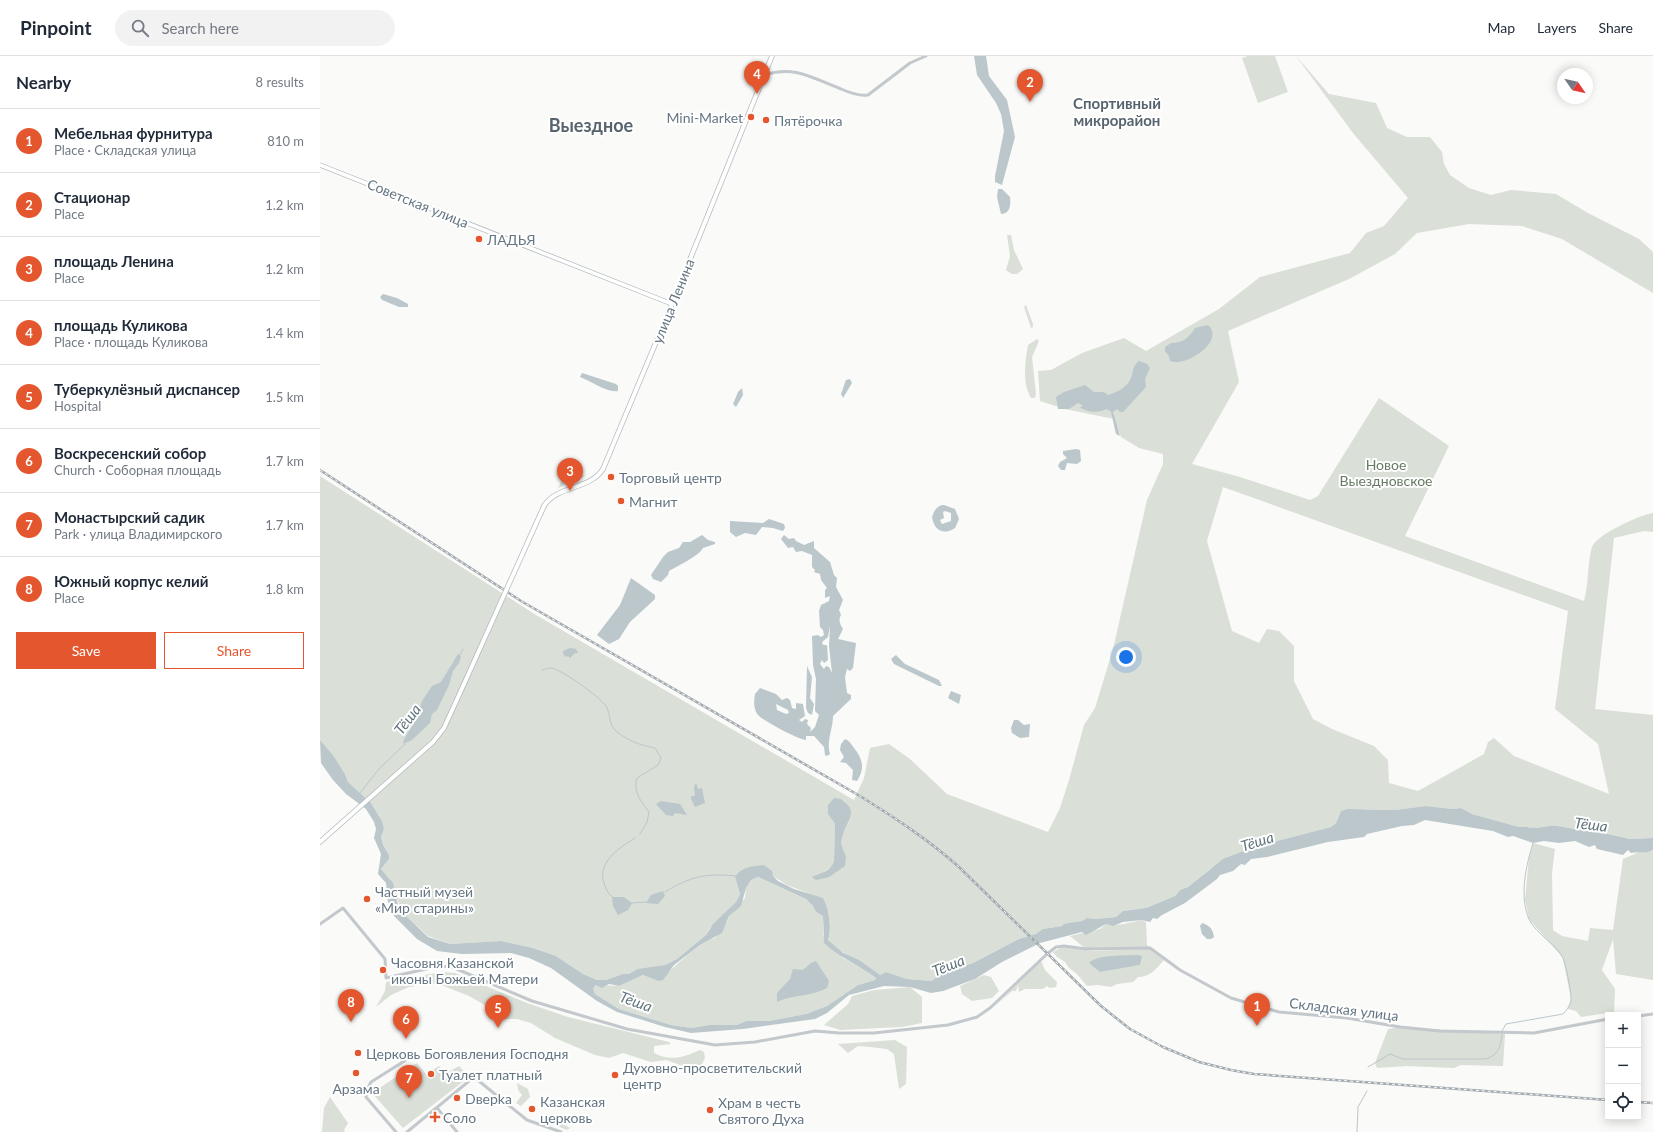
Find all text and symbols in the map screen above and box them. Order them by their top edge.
search box [115,10,395,46]
text: Pinpoint [20,16,91,39]
icon: search [129,17,151,39]
text: Search here [161,19,239,37]
text: Map [1487,19,1515,36]
text: Layers [1537,19,1577,36]
text: Share [1599,19,1633,36]
pin: 4 [744,61,770,94]
north arrow [1557,68,1593,104]
pin: 2 [1017,69,1043,102]
text: Nearby [16,72,71,93]
text: 8 results [256,74,304,90]
district label: Спортивный микрорайон [1073,94,1161,129]
place label: Mini-Market [666,109,743,126]
marker: Mini-Market [746,112,756,122]
place label: Пятёрочка [774,112,842,129]
district label: Выездное [549,114,634,136]
marker: Пятёрочка [761,115,771,125]
text: Мебельная фурнитура [54,124,213,142]
text: 1 [25,133,33,149]
text: 810 m [267,133,304,149]
text: Place · Складская улица [54,142,196,158]
street label: Советская улица [365,175,471,231]
text: Стационар [54,188,130,206]
text: 2 [25,197,33,213]
text: 1.2 km [265,197,304,213]
text: Place [54,206,84,222]
place label: ЛАДЬЯ [486,231,536,248]
marker: ЛАДЬЯ [474,234,484,244]
text: площадь Ленина [54,252,174,270]
street label: улица Ленина [648,256,698,346]
text: 3 [25,261,33,277]
text: 1.2 km [265,261,304,277]
text: Place [54,270,84,286]
text: площадь Куликова [54,316,188,334]
text: 4 [25,325,33,341]
text: 1.4 km [265,325,304,341]
text: Place · площадь Куликова [54,334,208,350]
text: Туберкулёзный диспансер [54,380,240,398]
text: 5 [25,389,33,405]
text: 1.5 km [265,389,304,405]
text: Hospital [54,398,101,414]
text: Воскресенский собор [54,444,206,462]
text: 6 [25,453,33,469]
text: 1.7 km [265,453,304,469]
park label: Новое Выездновское [1339,456,1433,489]
pin: 3 [557,458,583,491]
text: Church · Соборная площадь [54,462,221,478]
place label: Торговый центр [619,469,722,486]
marker: Торговый центр [606,472,616,482]
place label: Магнит [629,493,678,510]
marker: Магнит [616,496,626,506]
text: Монастырский садик [54,508,205,526]
text: 7 [25,517,33,533]
text: 1.7 km [265,517,304,533]
text: Park · улица Владимирского [54,526,222,542]
text: Южный корпус келий [54,572,208,590]
text: 8 [25,581,33,597]
text: 1.8 km [265,581,304,597]
text: Place [54,590,84,606]
button: Save [16,632,156,669]
button: Share [164,632,304,669]
your location [1116,647,1136,667]
water label: Тёша [390,700,424,738]
water label: Тёша [1573,813,1609,835]
water label: Тёша [1238,827,1276,854]
place label: Частный музей «Мир старины» [375,883,474,916]
marker: Частный музей «Мир старины» [362,894,372,904]
water label: Тёша [929,950,967,980]
place label: Часовня Казанской иконы Божьей Матери [391,954,538,987]
marker: Часовня Казанской иконы Божьей Матери [378,965,388,975]
water label: Тёша [617,987,655,1015]
pin: 8 [338,989,364,1022]
pin: 1 [1244,993,1270,1026]
street label: Складская улица [1288,994,1400,1024]
pin: 5 [485,995,511,1028]
pin: 6 [393,1006,419,1039]
map controls [1605,1012,1641,1120]
button: + [1605,1012,1641,1048]
place label: Церковь Богоявления Господня [366,1045,568,1062]
marker: Церковь Богоявления Господня [353,1048,363,1058]
button: − [1605,1048,1641,1084]
place label: Духовно-просветительский центр [623,1059,802,1092]
pin: 7 [396,1065,422,1098]
place label: Туалет платный [439,1066,542,1083]
marker: Арзама [351,1068,361,1078]
marker: Туалет платный [426,1069,436,1079]
marker: Духовно-просветительский центр [610,1070,620,1080]
place label: Арзама [332,1080,380,1097]
button: locate [1605,1084,1641,1120]
place label: Dверkа [465,1090,512,1107]
marker: Dверkа [452,1093,462,1103]
place label: Казанская церковь [540,1093,605,1126]
place label: Храм в честь Святого Духа [718,1094,804,1127]
marker: Казанская церковь [527,1104,537,1114]
marker: Храм в честь Святого Духа [705,1105,715,1115]
place label: Соло [443,1109,476,1126]
marker: Соло [430,1112,440,1122]

